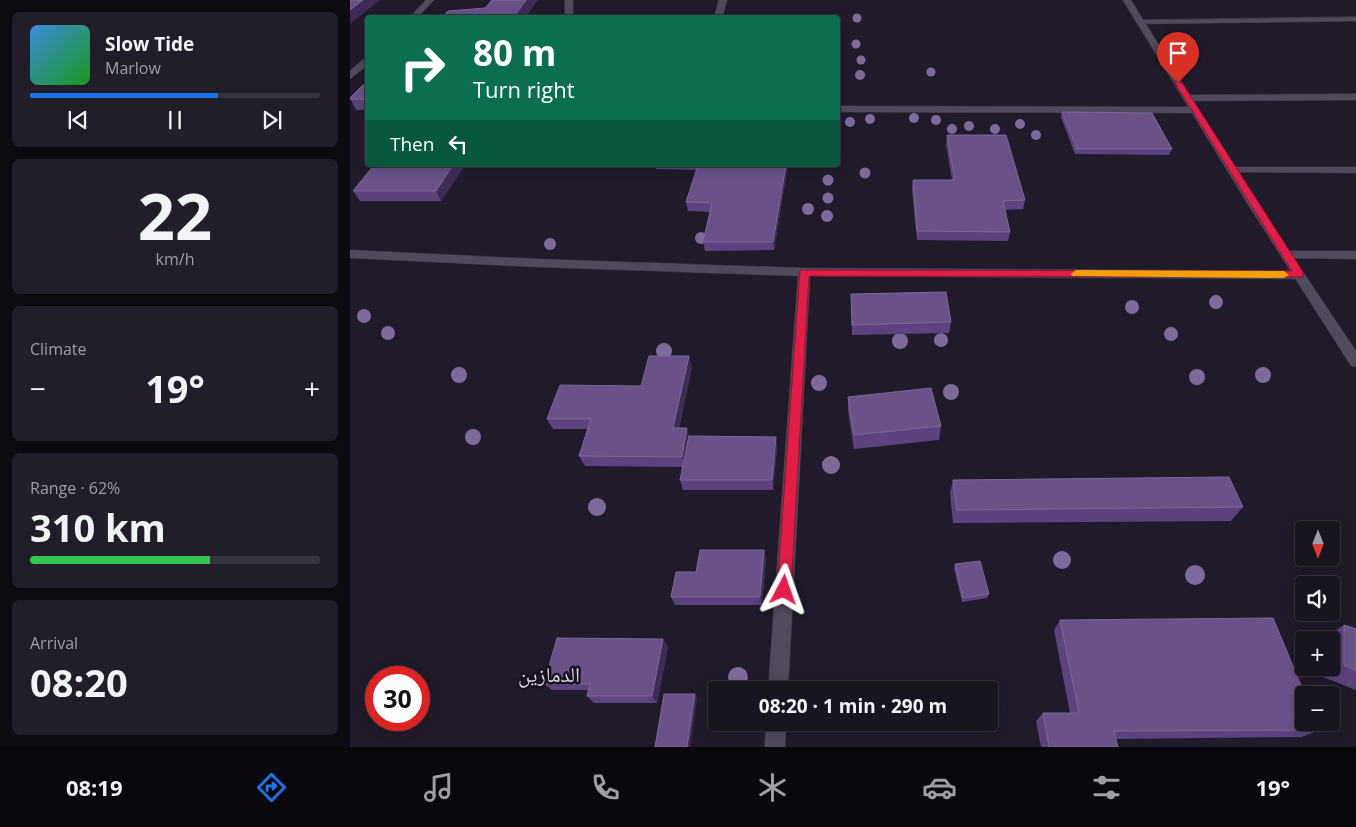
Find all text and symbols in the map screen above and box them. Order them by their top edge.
text: 80 m [473,29,556,76]
text: Slow Tide [105,31,194,57]
pin [1157,32,1199,83]
icon: right [390,35,455,100]
icon: arrive [1164,39,1192,67]
text: Marlow [105,57,161,79]
text: Turn right [473,74,575,104]
icon: previous [64,106,92,134]
icon: pause [161,106,189,134]
icon: next [258,106,286,134]
icon: left [444,130,472,158]
text: Then [390,131,434,157]
text: 22 [138,171,212,259]
text: km/h [156,248,194,270]
text: Climate [30,338,87,360]
text: 19° [145,362,205,414]
text: − [30,369,46,407]
text: + [304,369,320,407]
text: Range · 62% [30,477,120,499]
text: 310 km [30,501,166,553]
north arrow [1295,521,1340,566]
map controls [1295,521,1340,731]
position arrow [757,563,809,615]
button: sound [1295,576,1340,621]
button: + [1295,631,1340,676]
text: Arrival [30,632,78,654]
text: 08:20 [30,656,128,708]
district label: الدمازين [518,660,580,688]
speed limit sign: 30 [365,666,430,731]
button: − [1295,686,1340,731]
text: 08:20 · 1 min · 290 m [759,693,947,719]
icon: directions [254,770,289,805]
icon: music [421,770,456,805]
icon: phone [588,770,623,805]
icon: climate [755,770,790,805]
icon: car [922,770,957,805]
icon: filters [1089,770,1124,805]
text: 08:19 [66,772,123,802]
text: 19° [1255,772,1290,802]

